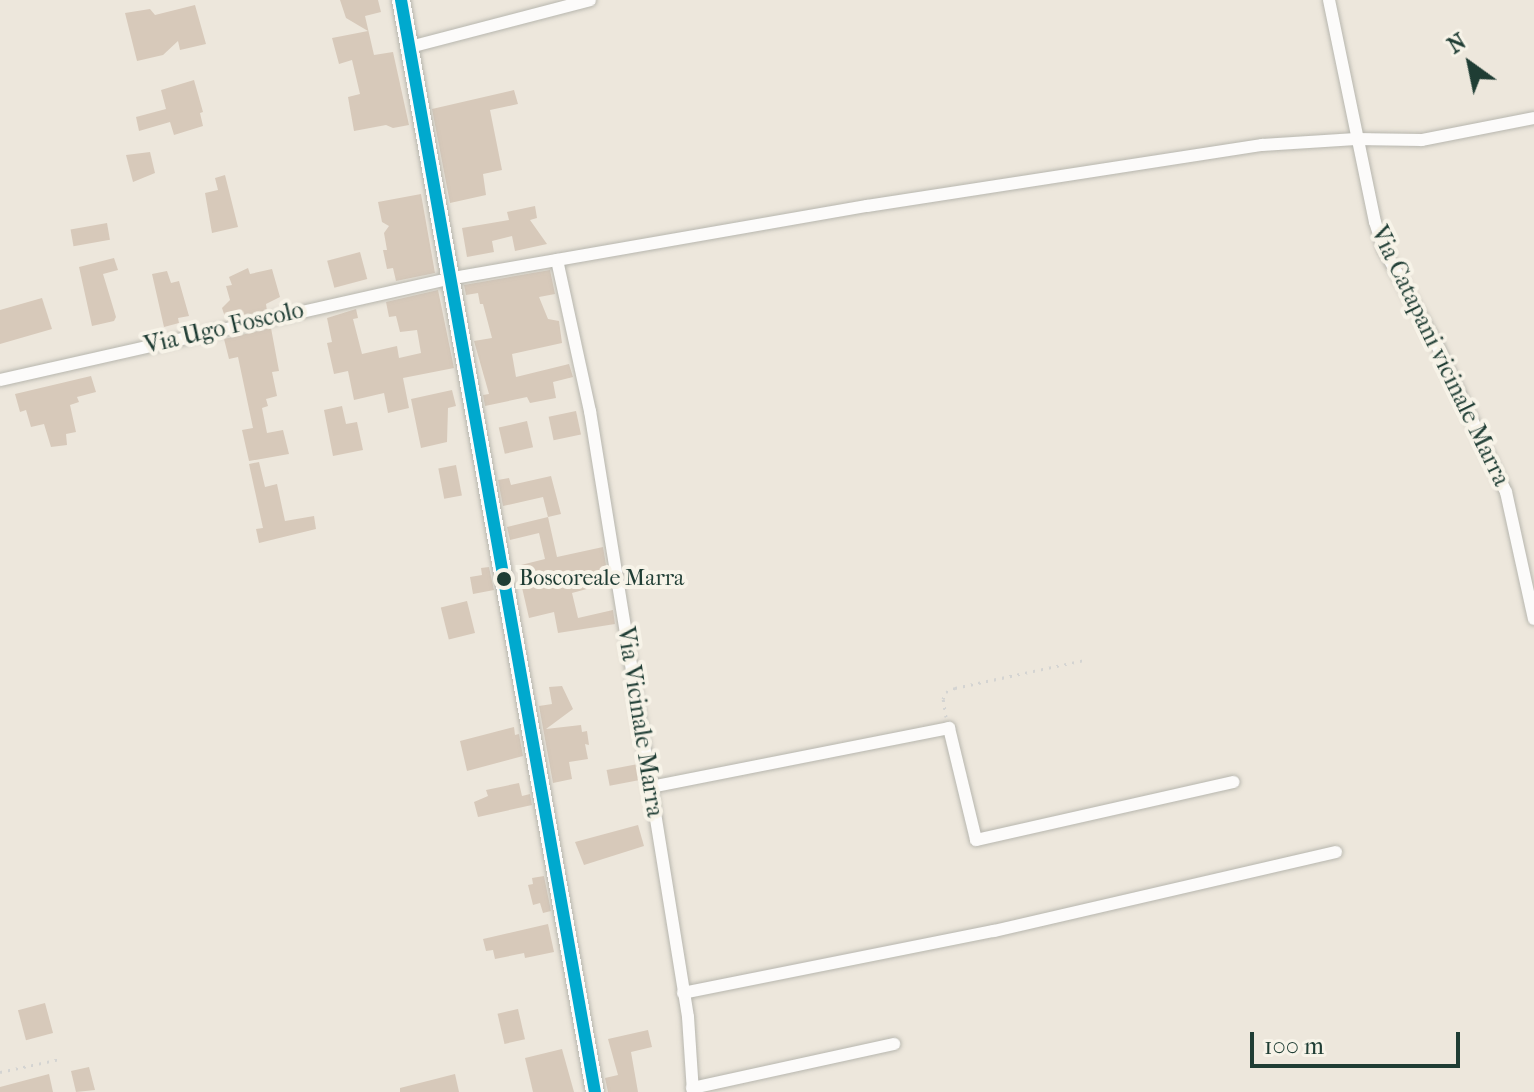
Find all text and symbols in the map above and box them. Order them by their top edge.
north arrow [1430,24,1510,104]
text: N [1443,28,1471,59]
street label: Via Catapani vicinale Marra [1364,221,1516,491]
street label: Via Ugo Foscolo [142,296,306,360]
place label: Boscoreale Marra [519,566,684,592]
marker: Boscoreale Marra [496,571,512,587]
street label: Via Vicinale Marra [611,625,669,819]
scale bar [1254,1016,1464,1066]
text: 100 m [1264,1032,1324,1060]

